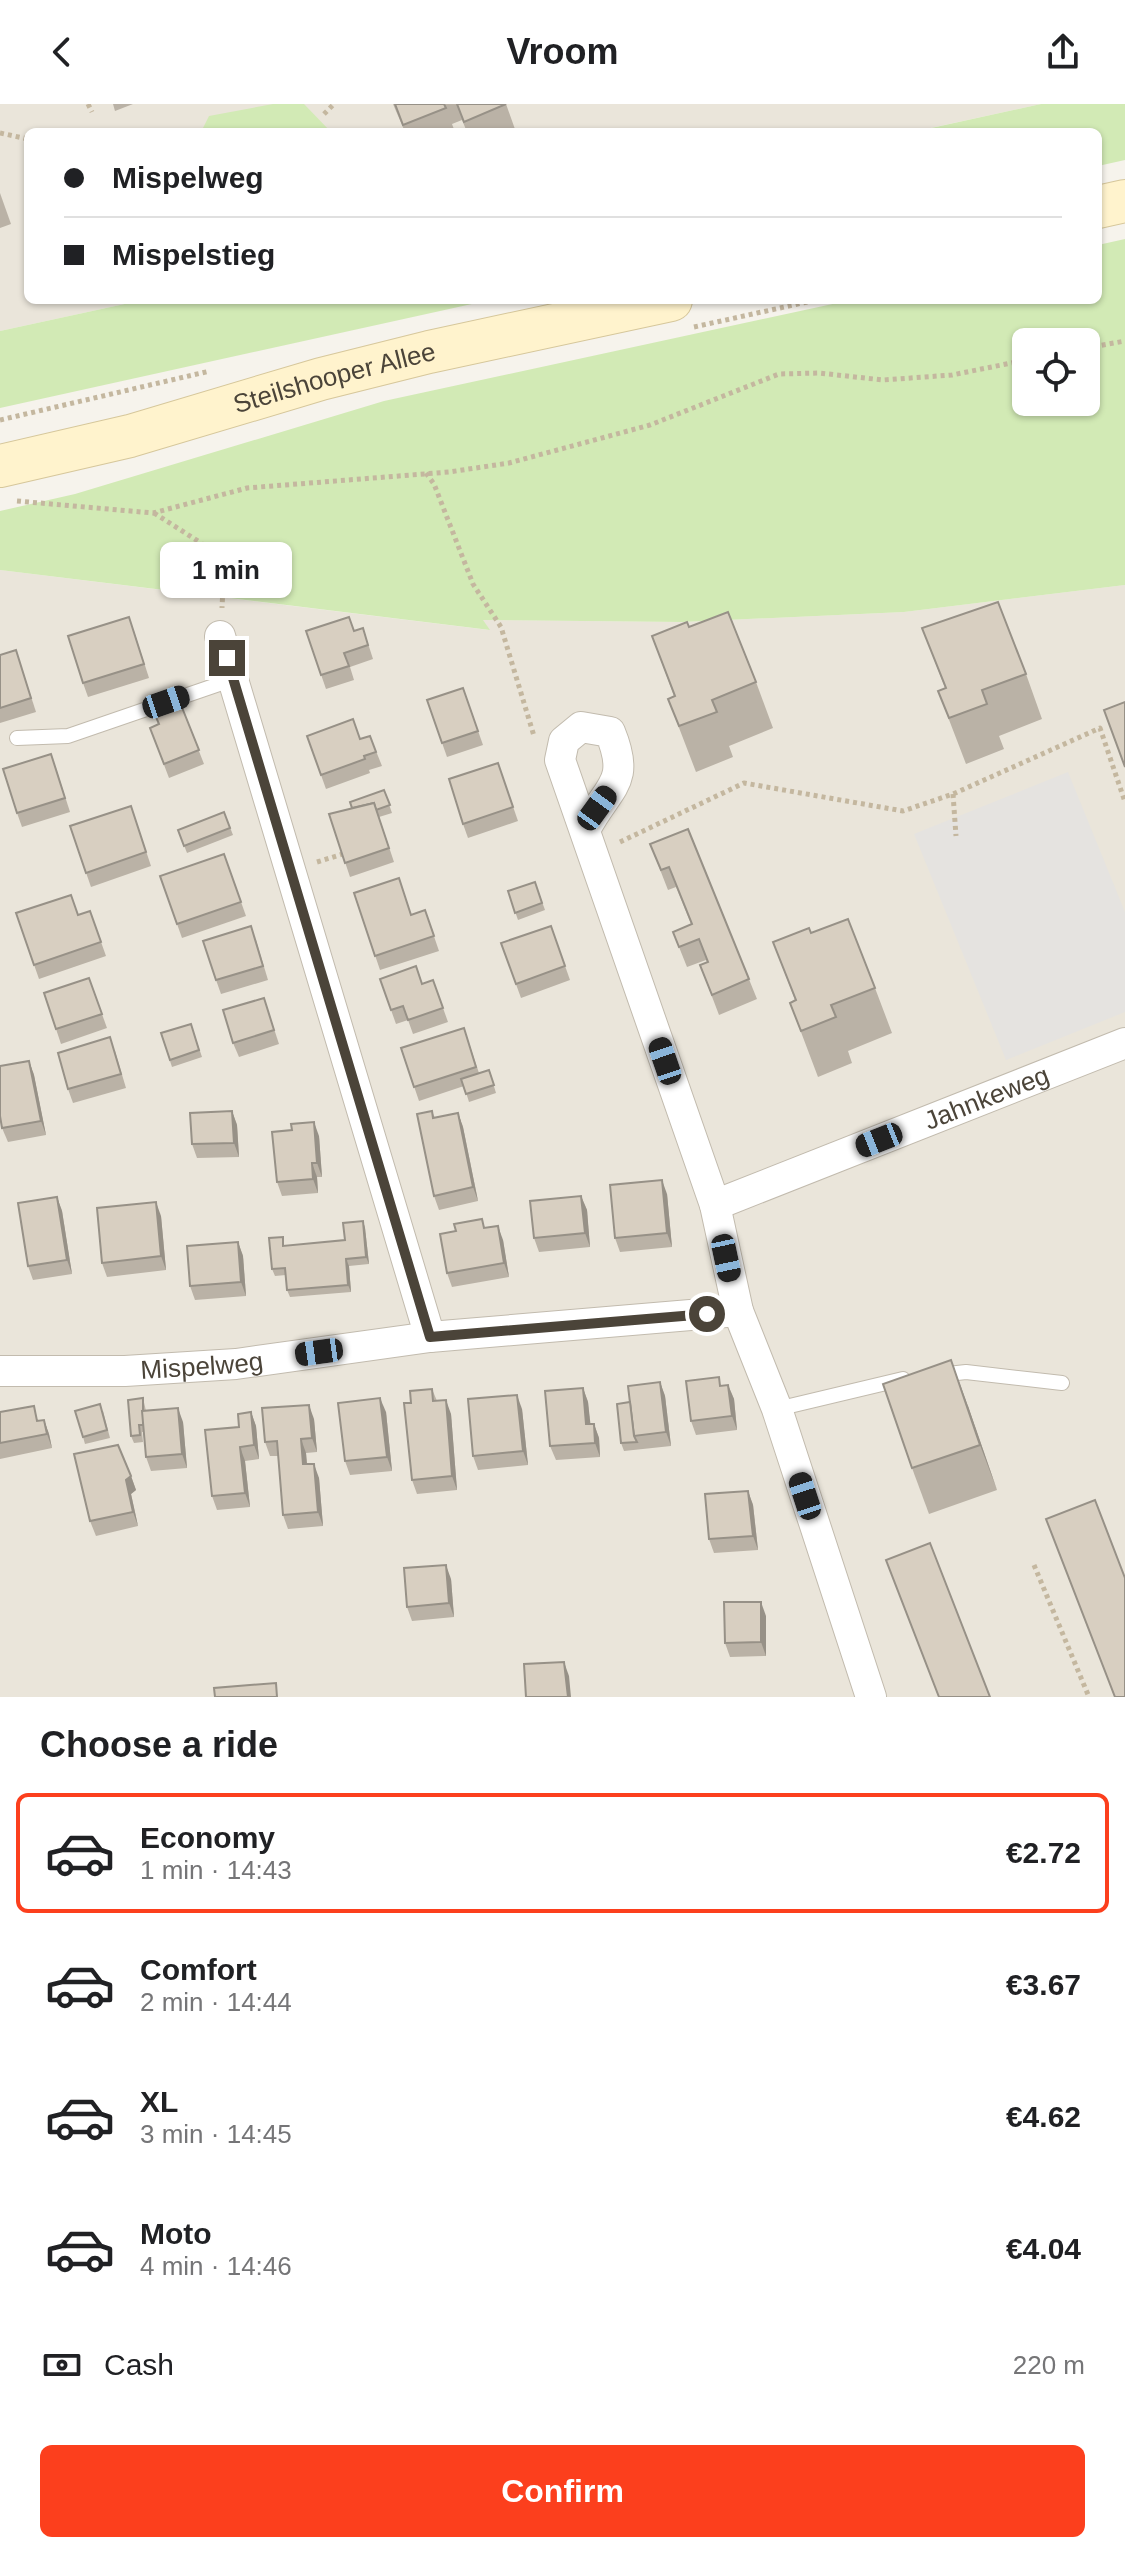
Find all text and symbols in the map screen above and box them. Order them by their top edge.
icon: back [40,30,84,74]
icon: share [1041,30,1085,74]
text: Vroom [506,31,619,72]
text: Mispelweg [112,161,264,194]
text: Mispelstieg [112,238,275,271]
map controls [1012,328,1100,416]
button: locate [1012,328,1100,416]
street label: Steilshooper Allee [230,336,439,419]
callout: 1 min [161,542,293,598]
text: 1 min [192,555,260,585]
route end [209,640,245,676]
car [139,683,193,721]
car [573,782,621,834]
car [646,1034,684,1088]
street label: Jahnkeweg [920,1060,1053,1136]
car [852,1120,906,1160]
car [709,1232,743,1284]
route start [689,1296,725,1332]
car [294,1337,344,1367]
street label: Mispelweg [140,1345,265,1385]
car [786,1469,824,1523]
text: Choose a ride [40,1724,278,1765]
icon: car [44,1817,116,1889]
text: Economy [140,1821,275,1854]
text: €2.72 [1006,1836,1081,1869]
text: 1 min · 14:43 [140,1855,292,1885]
icon: car [44,1949,116,2021]
text: Comfort [140,1953,257,1986]
text: €3.67 [1006,1968,1081,2001]
text: 2 min · 14:44 [140,1987,292,2017]
icon: car [44,2081,116,2153]
text: XL [140,2085,178,2118]
text: €4.62 [1006,2100,1081,2133]
text: 3 min · 14:45 [140,2119,292,2149]
icon: car [44,2213,116,2285]
text: Moto [140,2217,212,2250]
text: €4.04 [1006,2232,1081,2265]
text: 4 min · 14:46 [140,2251,292,2281]
icon: cash [40,2343,84,2387]
text: Cash [104,2348,174,2381]
text: 220 m [1013,2350,1085,2380]
button: Confirm [40,2445,1085,2537]

